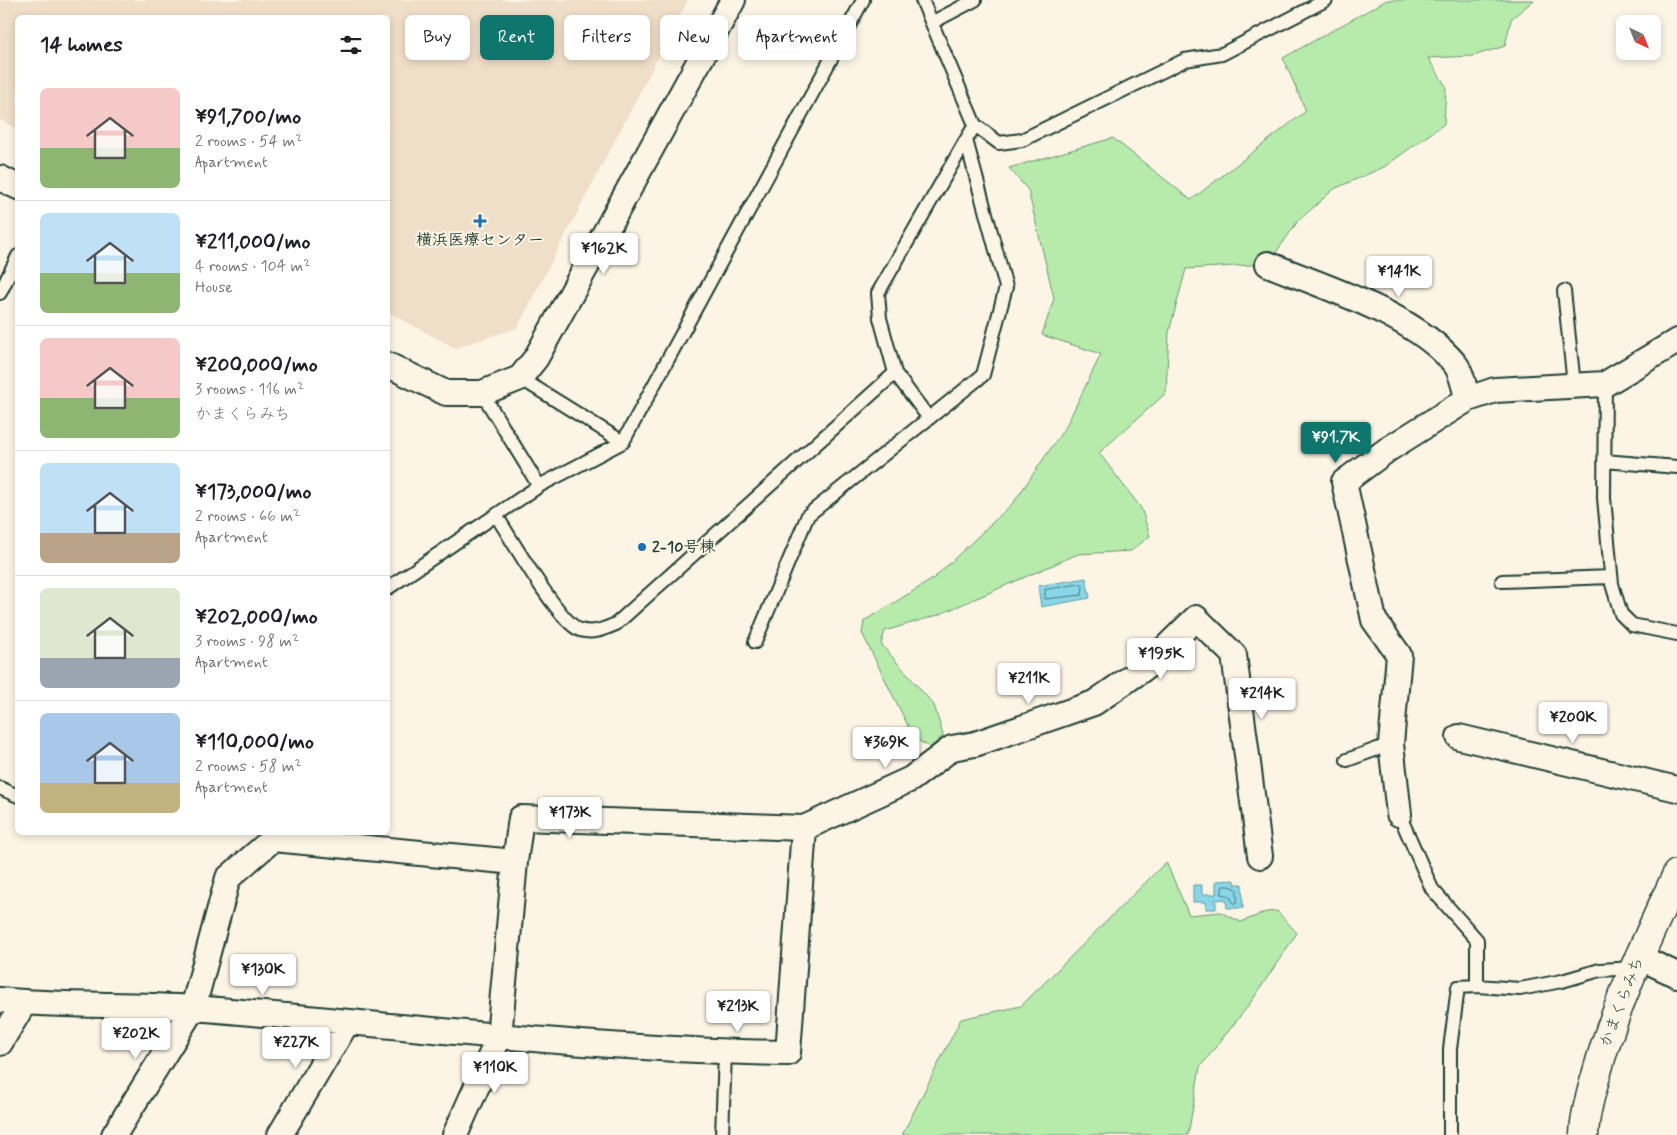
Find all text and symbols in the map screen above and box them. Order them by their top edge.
chip: Buy [405,15,470,60]
chip: Rent [480,15,554,60]
chip: Filters [564,15,650,60]
chip: New [660,15,728,60]
chip: Apartment [738,15,856,60]
north arrow [1616,15,1661,60]
map controls [1616,15,1661,60]
text: 14 homes [40,31,123,59]
icon: filters [337,31,365,59]
text: ¥91,700/mo [195,103,301,131]
icon: home [80,108,140,168]
text: 2 rooms · 54 m² [195,131,302,152]
text: Apartment [195,152,268,173]
marker: 横浜医療センター [473,214,487,228]
text: ¥211,000/mo [195,228,310,256]
place label: 横浜医療センター [416,230,544,251]
pin: ¥162K [569,232,639,275]
icon: home [80,233,140,293]
text: ¥162K [581,238,627,259]
text: 4 rooms · 104 m² [195,256,310,277]
pin: ¥141K [1364,256,1434,298]
text: ¥141K [1377,261,1421,282]
text: House [195,277,233,298]
text: ¥200,000/mo [195,351,318,379]
icon: home [80,358,140,418]
text: 3 rooms · 116 m² [195,379,304,400]
text: かまくらみち [195,404,290,425]
pin: ¥91.7K [1295,422,1377,464]
text: ¥91.7K [1312,427,1360,448]
text: ¥173,000/mo [195,478,311,506]
icon: home [80,483,140,543]
text: 2 rooms · 66 m² [195,506,300,527]
text: Apartment [195,527,268,548]
place label: 2-10号棟 [652,537,716,558]
marker: 2-10号棟 [636,541,648,553]
text: ¥202,000/mo [195,603,318,631]
icon: home [80,608,140,668]
text: 3 rooms · 98 m² [195,631,299,652]
pin: ¥195K [1126,638,1196,680]
text: ¥195K [1138,643,1184,664]
text: Apartment [195,652,268,673]
pin: ¥211K [994,662,1064,705]
text: ¥211K [1008,668,1050,689]
pin: ¥214K [1227,678,1297,720]
text: ¥214K [1240,683,1284,704]
pin: ¥200K [1538,702,1608,744]
text: ¥200K [1549,707,1597,728]
pin: ¥369K [851,726,921,769]
text: ¥110,000/mo [195,728,314,756]
text: ¥369K [863,732,909,753]
icon: home [80,733,140,793]
text: 2 rooms · 58 m² [195,756,301,777]
text: Apartment [195,777,268,798]
pin: ¥173K [535,796,605,839]
text: ¥173K [549,802,591,823]
pin: ¥130K [228,954,298,996]
street label: かまくらみち [1595,954,1649,1050]
text: ¥130K [241,959,285,980]
pin: ¥213K [703,990,773,1033]
text: ¥213K [717,996,759,1017]
pin: ¥202K [101,1018,171,1060]
text: ¥202K [112,1023,160,1044]
pin: ¥227K [261,1026,331,1069]
text: ¥227K [273,1032,319,1053]
pin: ¥110K [460,1052,530,1094]
text: ¥110K [473,1057,517,1078]

